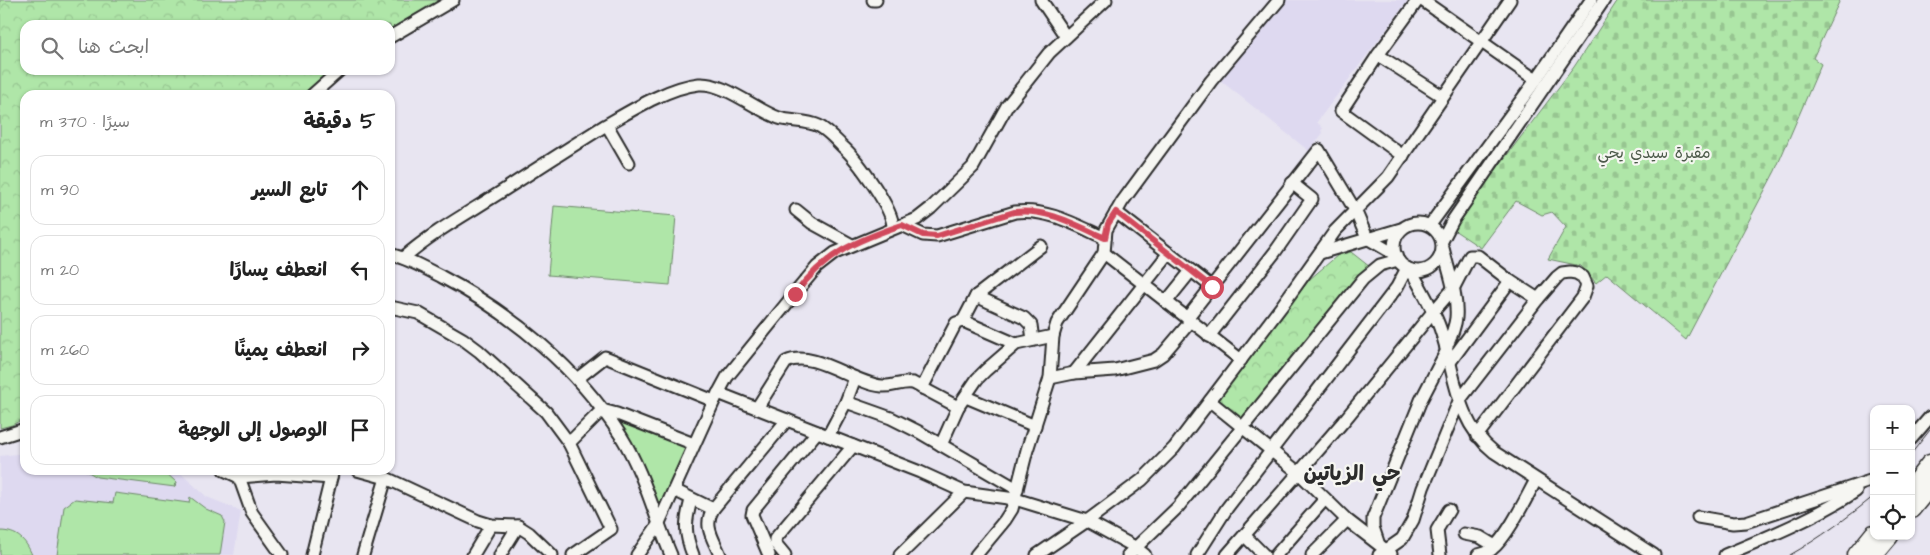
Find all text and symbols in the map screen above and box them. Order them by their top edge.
search box [20,20,395,75]
icon: search [38,34,66,62]
text: ابحث هنا [78,34,149,61]
text: 5 دقيقة [303,107,375,136]
text: سيرًا · 370 m [40,111,130,133]
park label: مقبرة سيدي يحي [1598,142,1710,167]
icon: ahead [346,176,374,204]
text: تابع السير [252,177,327,204]
text: 90 m [41,179,79,201]
icon: left [346,256,374,284]
text: انعطف يسارًا [230,257,327,284]
text: 20 m [41,259,79,281]
route start [1201,276,1224,299]
route end [784,283,807,306]
icon: right [346,336,374,364]
text: انعطف يمينًا [235,337,327,364]
text: 260 m [41,339,89,361]
map controls [1870,405,1915,540]
button: + [1870,405,1915,450]
icon: arrive [346,416,374,444]
text: الوصول إلى الوجهة [178,417,327,444]
button: − [1870,450,1915,495]
district label: حي الزياتين [1303,459,1401,492]
button: locate [1870,495,1915,540]

